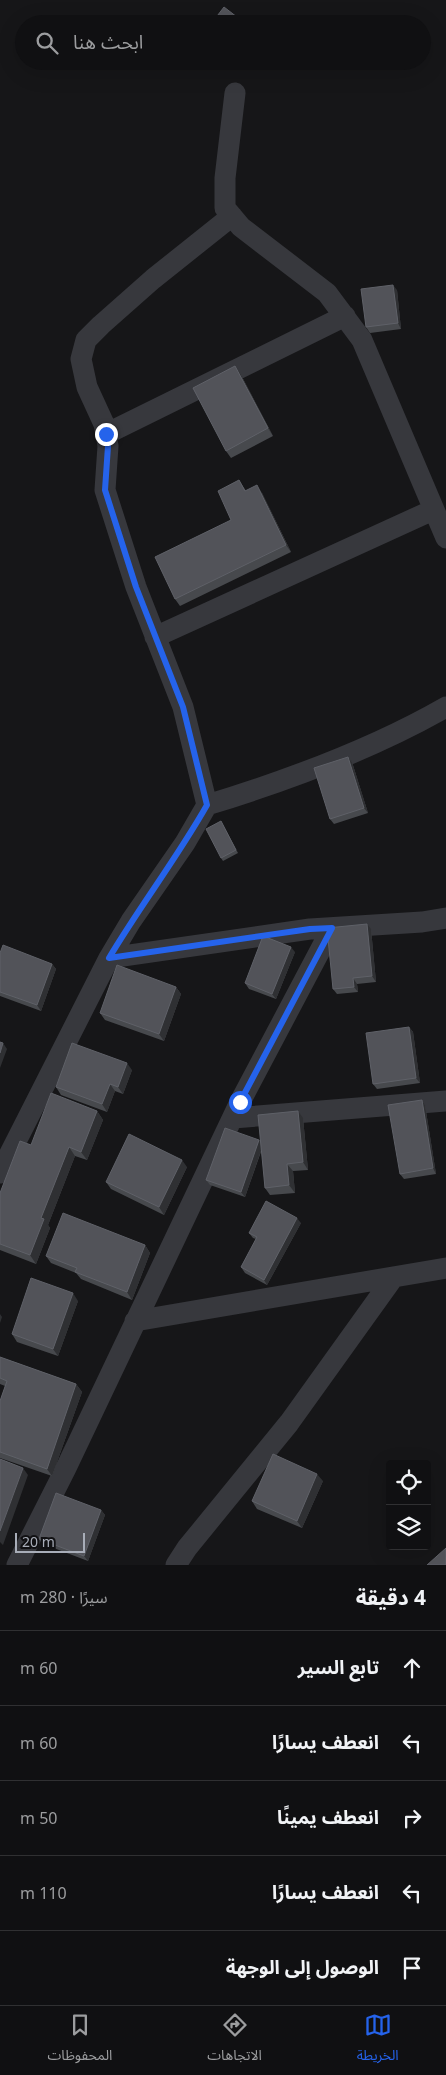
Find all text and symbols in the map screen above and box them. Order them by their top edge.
search box [15,15,431,70]
icon: search [33,29,61,57]
text: ابحث هنا [73,29,143,55]
route end [95,423,118,446]
route start [229,1091,252,1114]
map controls [386,1460,431,1550]
button: locate [386,1460,431,1505]
button: layers [386,1505,431,1550]
scale bar [15,1530,85,1553]
text: 20 m [22,1532,55,1551]
text: 4 دقيقة [356,1583,426,1611]
text: سيرًا · 280 m [20,1586,107,1608]
text: تابع السير [298,1654,379,1680]
icon: ahead [398,1654,426,1682]
text: 60 m [20,1657,57,1679]
text: انعطف يسارًا [272,1729,379,1755]
icon: left [398,1729,426,1757]
text: 60 m [20,1732,57,1754]
text: انعطف يمينًا [277,1804,379,1830]
icon: right [398,1804,426,1832]
text: 50 m [20,1807,57,1829]
text: انعطف يسارًا [272,1879,379,1905]
icon: left [398,1879,426,1907]
text: 110 m [20,1882,67,1904]
text: الوصول إلى الوجهة [226,1954,379,1980]
icon: arrive [398,1954,426,1982]
tab: المحفوظات [47,2011,112,2070]
tab: الاتجاهات [207,2011,262,2070]
tab: الخريطة [357,2011,399,2070]

